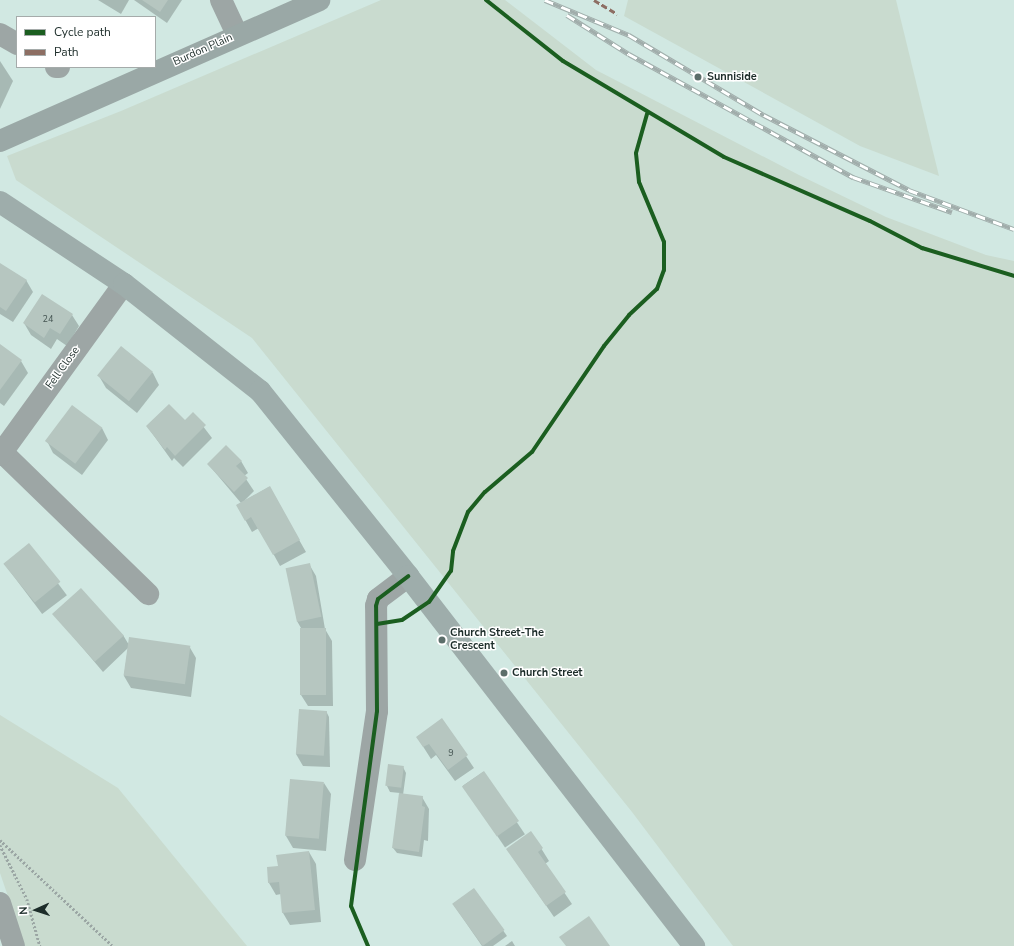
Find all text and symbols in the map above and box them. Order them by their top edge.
legend [16,16,156,68]
text: Cycle path [54,24,111,40]
street label: Burdon Plain [171,31,235,69]
text: Path [54,44,79,60]
place label: Sunniside [707,70,757,84]
marker: Sunniside [692,71,704,83]
house number: 24 [43,314,53,324]
street label: Fell Close [43,344,83,392]
place label: Church Street-The Crescent [450,627,544,653]
marker: Church Street-The Crescent [437,635,447,645]
place label: Church Street [512,666,583,680]
marker: Church Street [499,668,509,678]
house number: 9 [448,748,454,758]
north arrow [16,890,56,930]
text: N [16,906,31,915]

